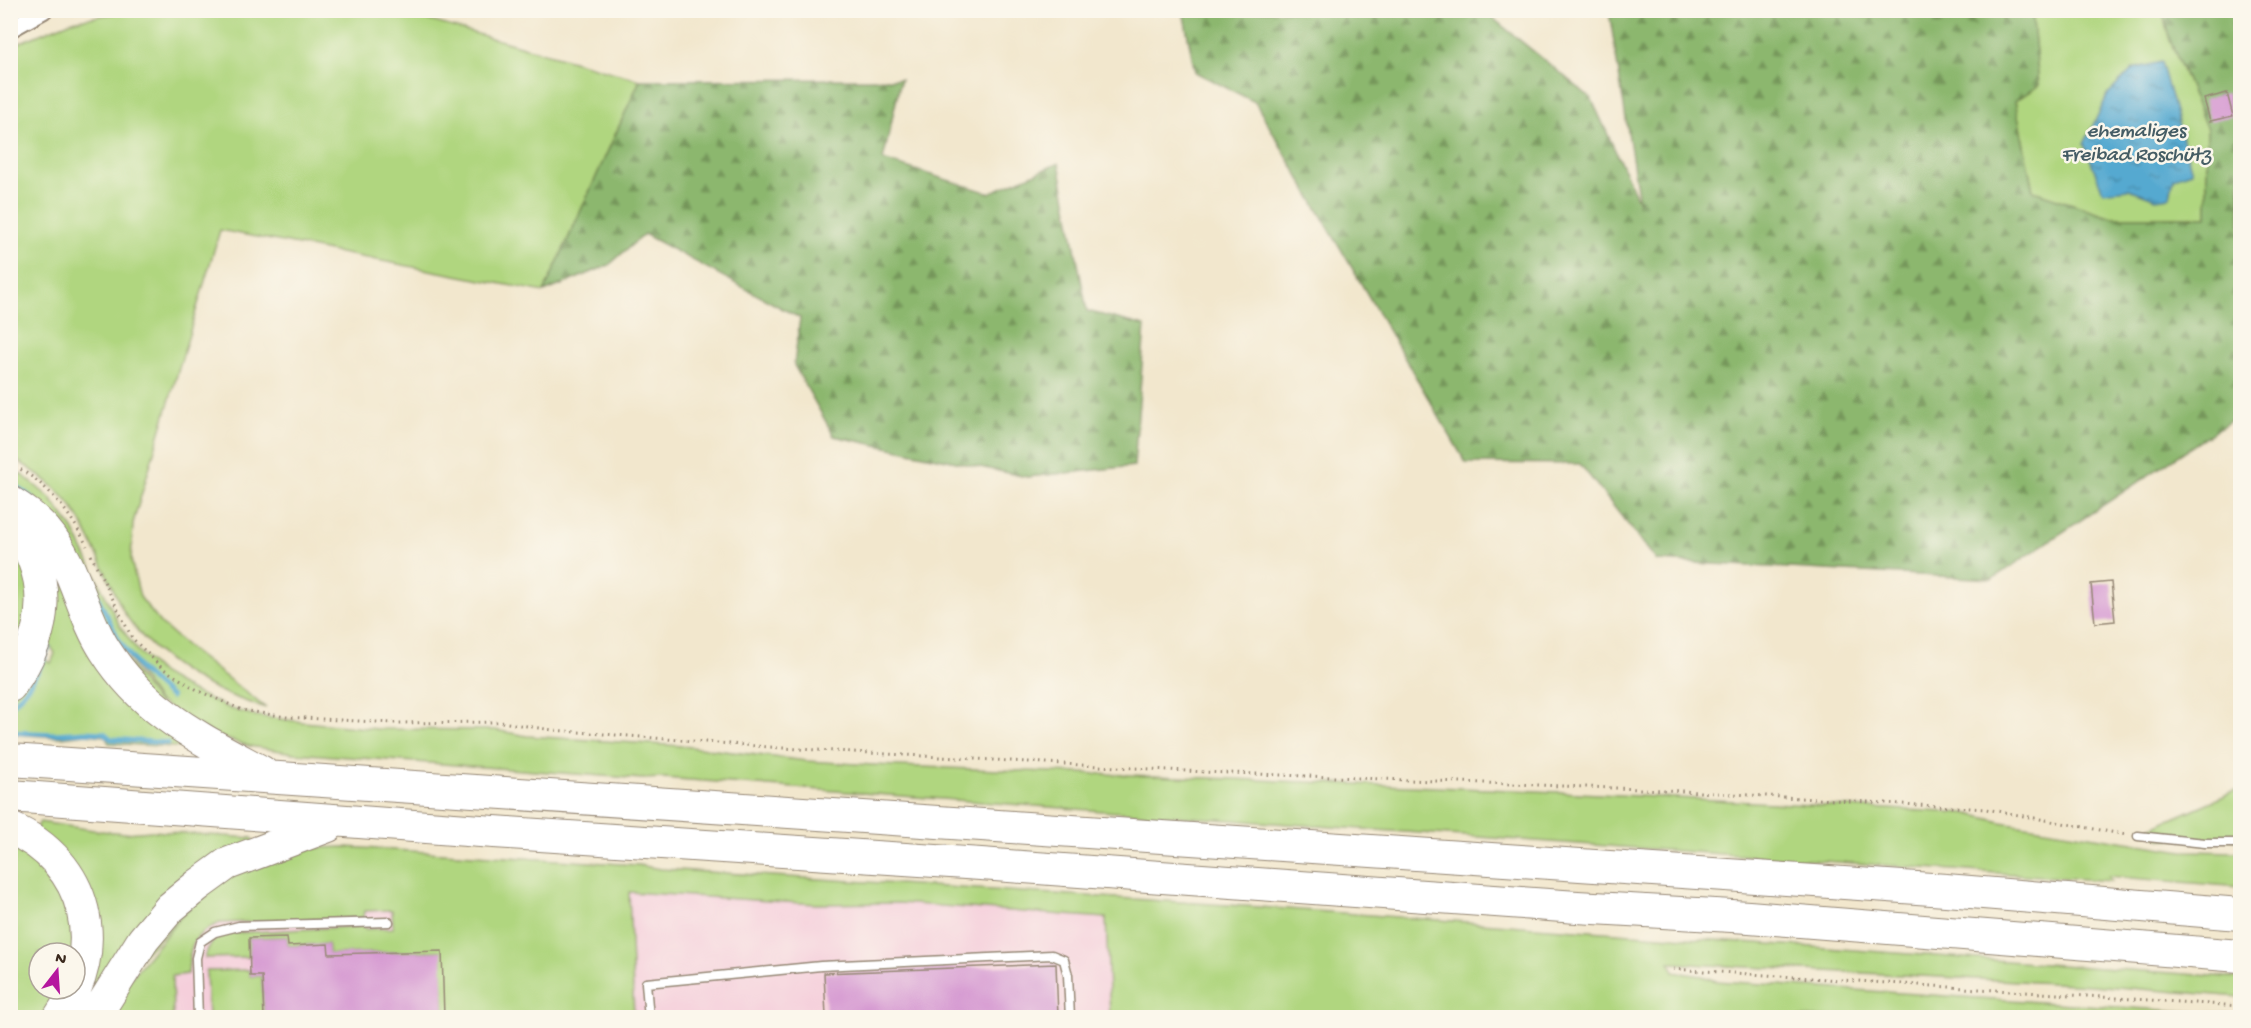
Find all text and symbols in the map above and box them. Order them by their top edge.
water label: ehemaliges Freibad Roschütz [2061,120,2212,169]
north arrow [27,941,87,1001]
text: N [53,949,69,971]

